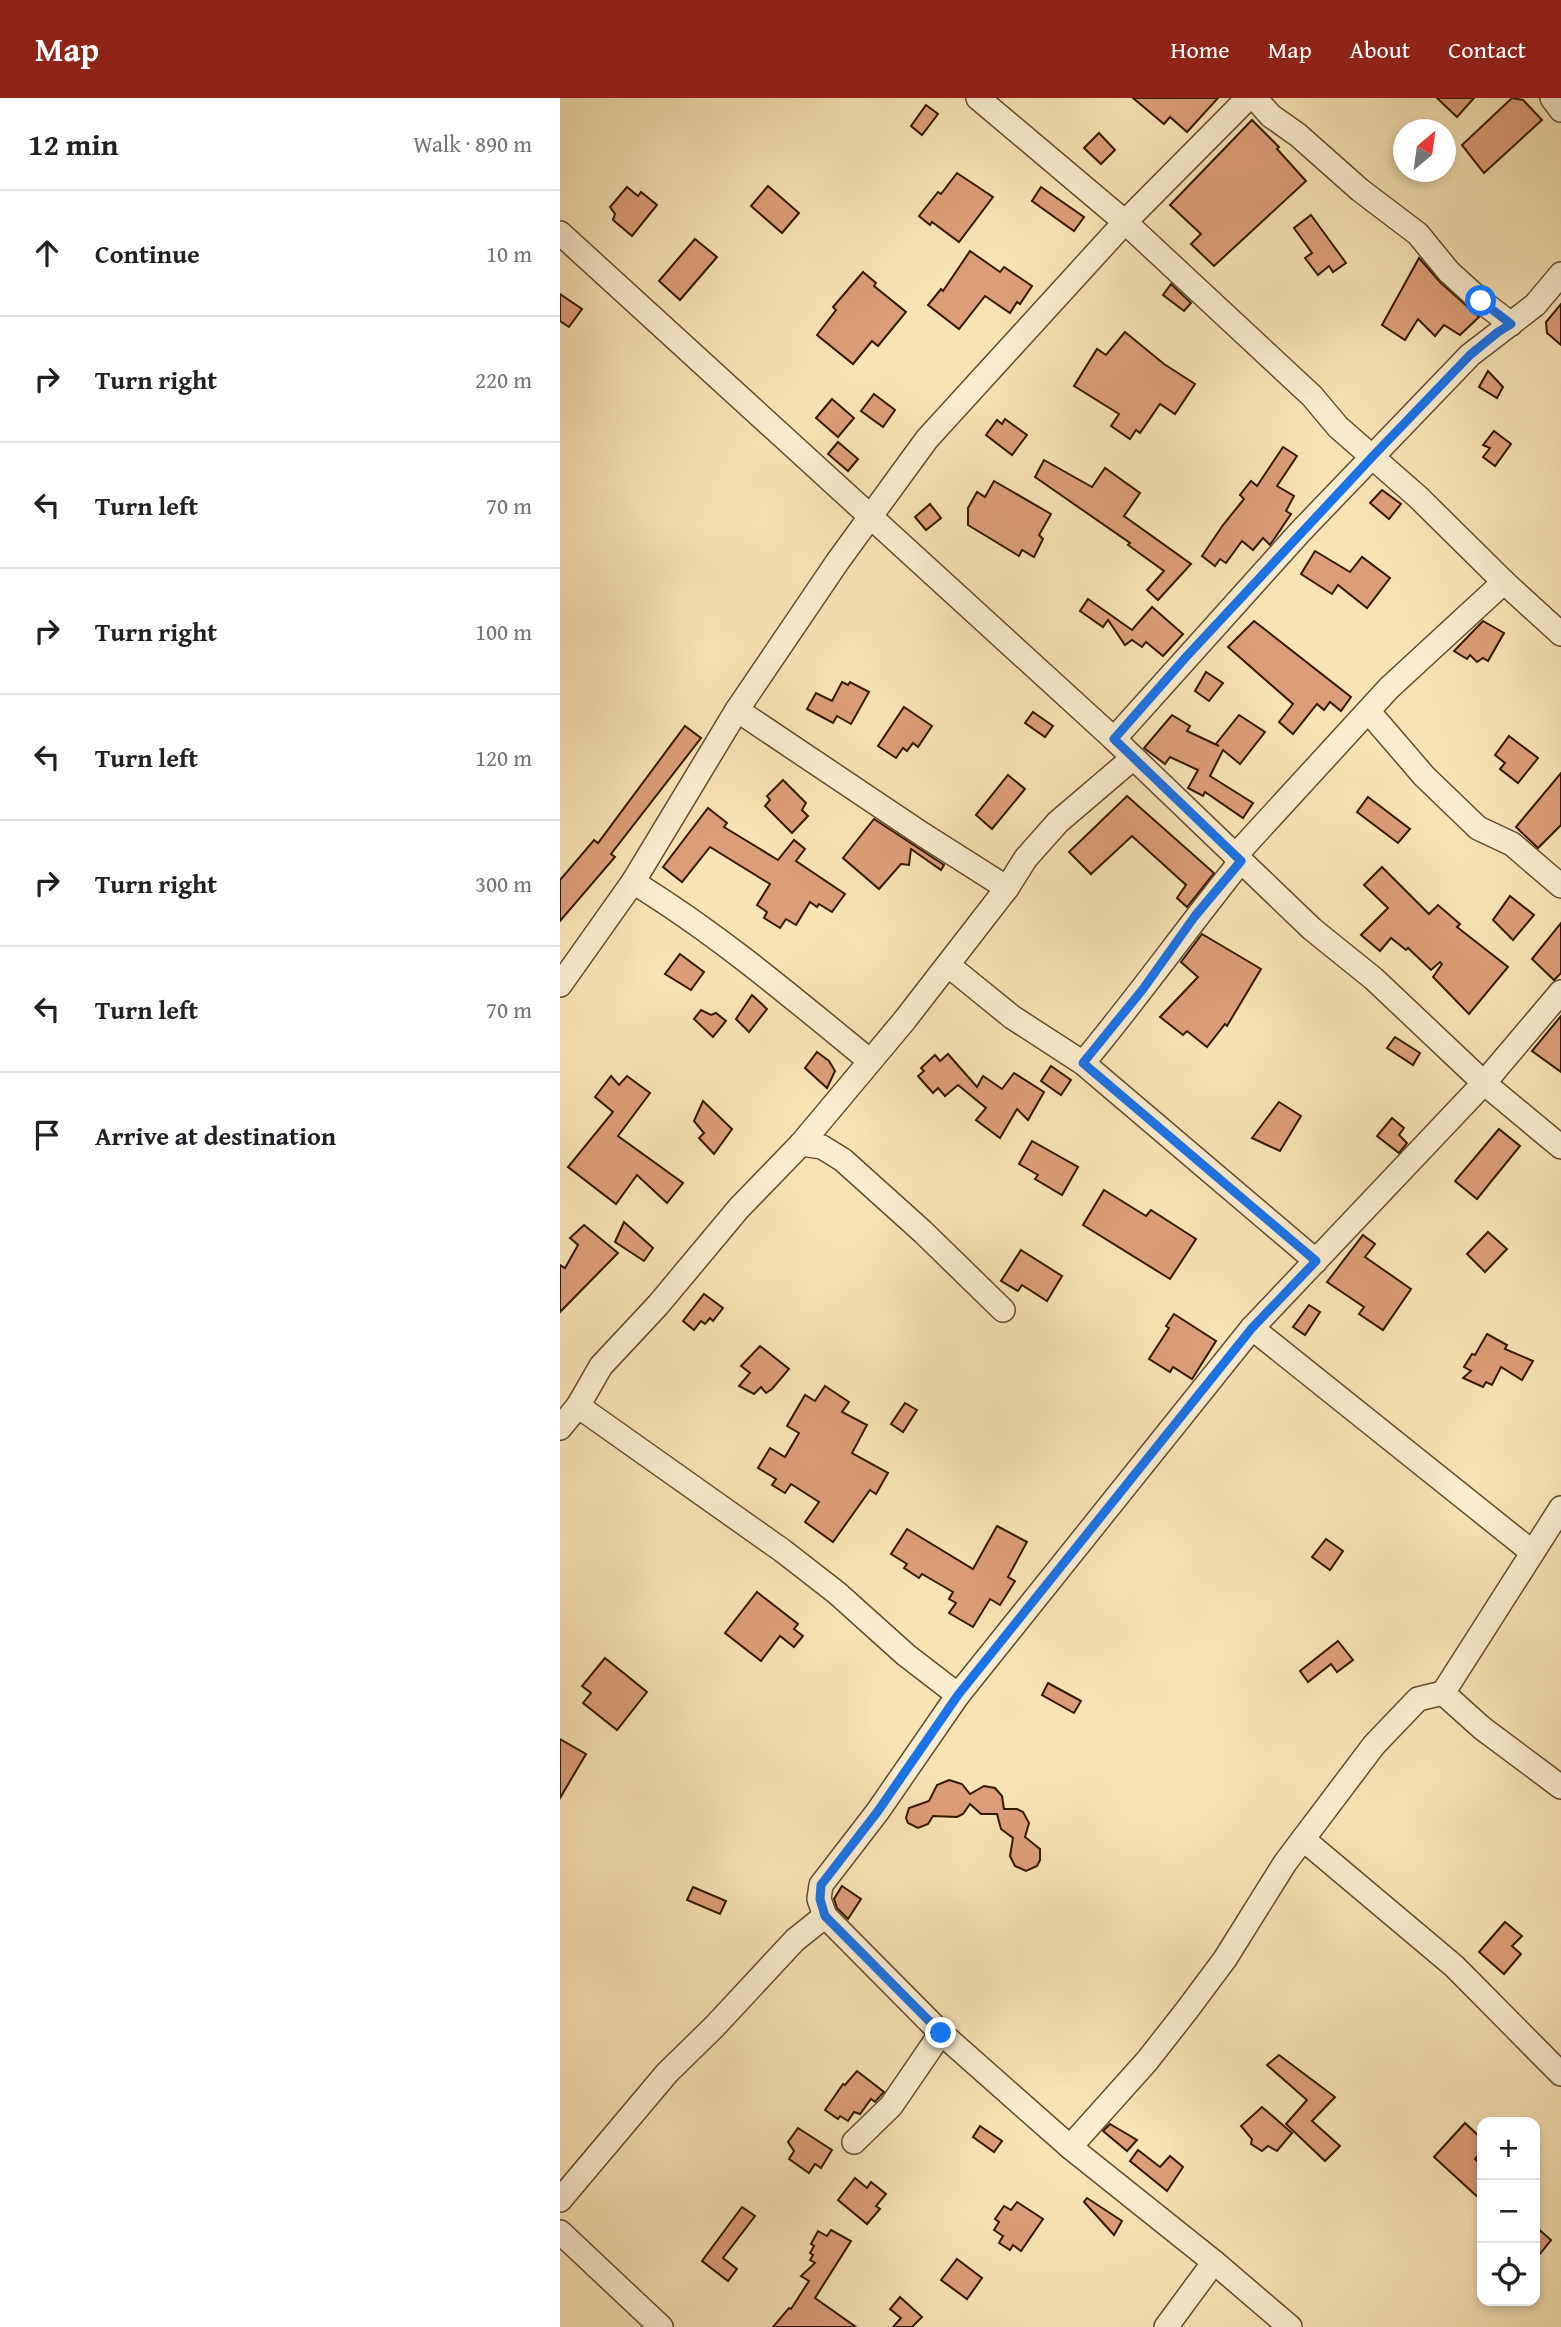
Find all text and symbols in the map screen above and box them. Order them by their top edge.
text: Map [35,25,99,73]
text: Home [1171,32,1230,67]
text: Map [1268,32,1312,67]
text: About [1350,32,1410,67]
text: Contact [1448,32,1526,67]
north arrow [1393,119,1456,182]
text: 12 min [28,122,118,166]
text: Walk · 890 m [413,127,532,160]
icon: ahead [28,234,66,272]
text: Continue [95,234,200,273]
text: 10 m [486,237,532,270]
route start [1465,285,1496,316]
icon: right [28,360,66,398]
text: Turn right [95,360,217,399]
text: 220 m [475,363,532,396]
icon: left [28,486,66,524]
text: Turn left [95,486,198,525]
text: 70 m [486,489,532,522]
icon: right [28,612,66,650]
text: Turn right [95,612,217,651]
text: 100 m [475,615,532,648]
icon: left [28,738,66,776]
text: Turn left [95,738,198,777]
text: 120 m [475,741,532,774]
icon: right [28,864,66,902]
text: Turn right [95,864,217,903]
text: 300 m [475,867,532,900]
icon: left [28,990,66,1028]
text: Turn left [95,990,198,1029]
text: 70 m [486,993,532,1026]
icon: arrive [28,1116,66,1154]
text: Arrive at destination [95,1116,336,1155]
route end [925,2017,956,2048]
map controls [1477,2117,1540,2306]
button: + [1477,2117,1540,2180]
button: − [1477,2180,1540,2243]
button: locate [1477,2243,1540,2306]

